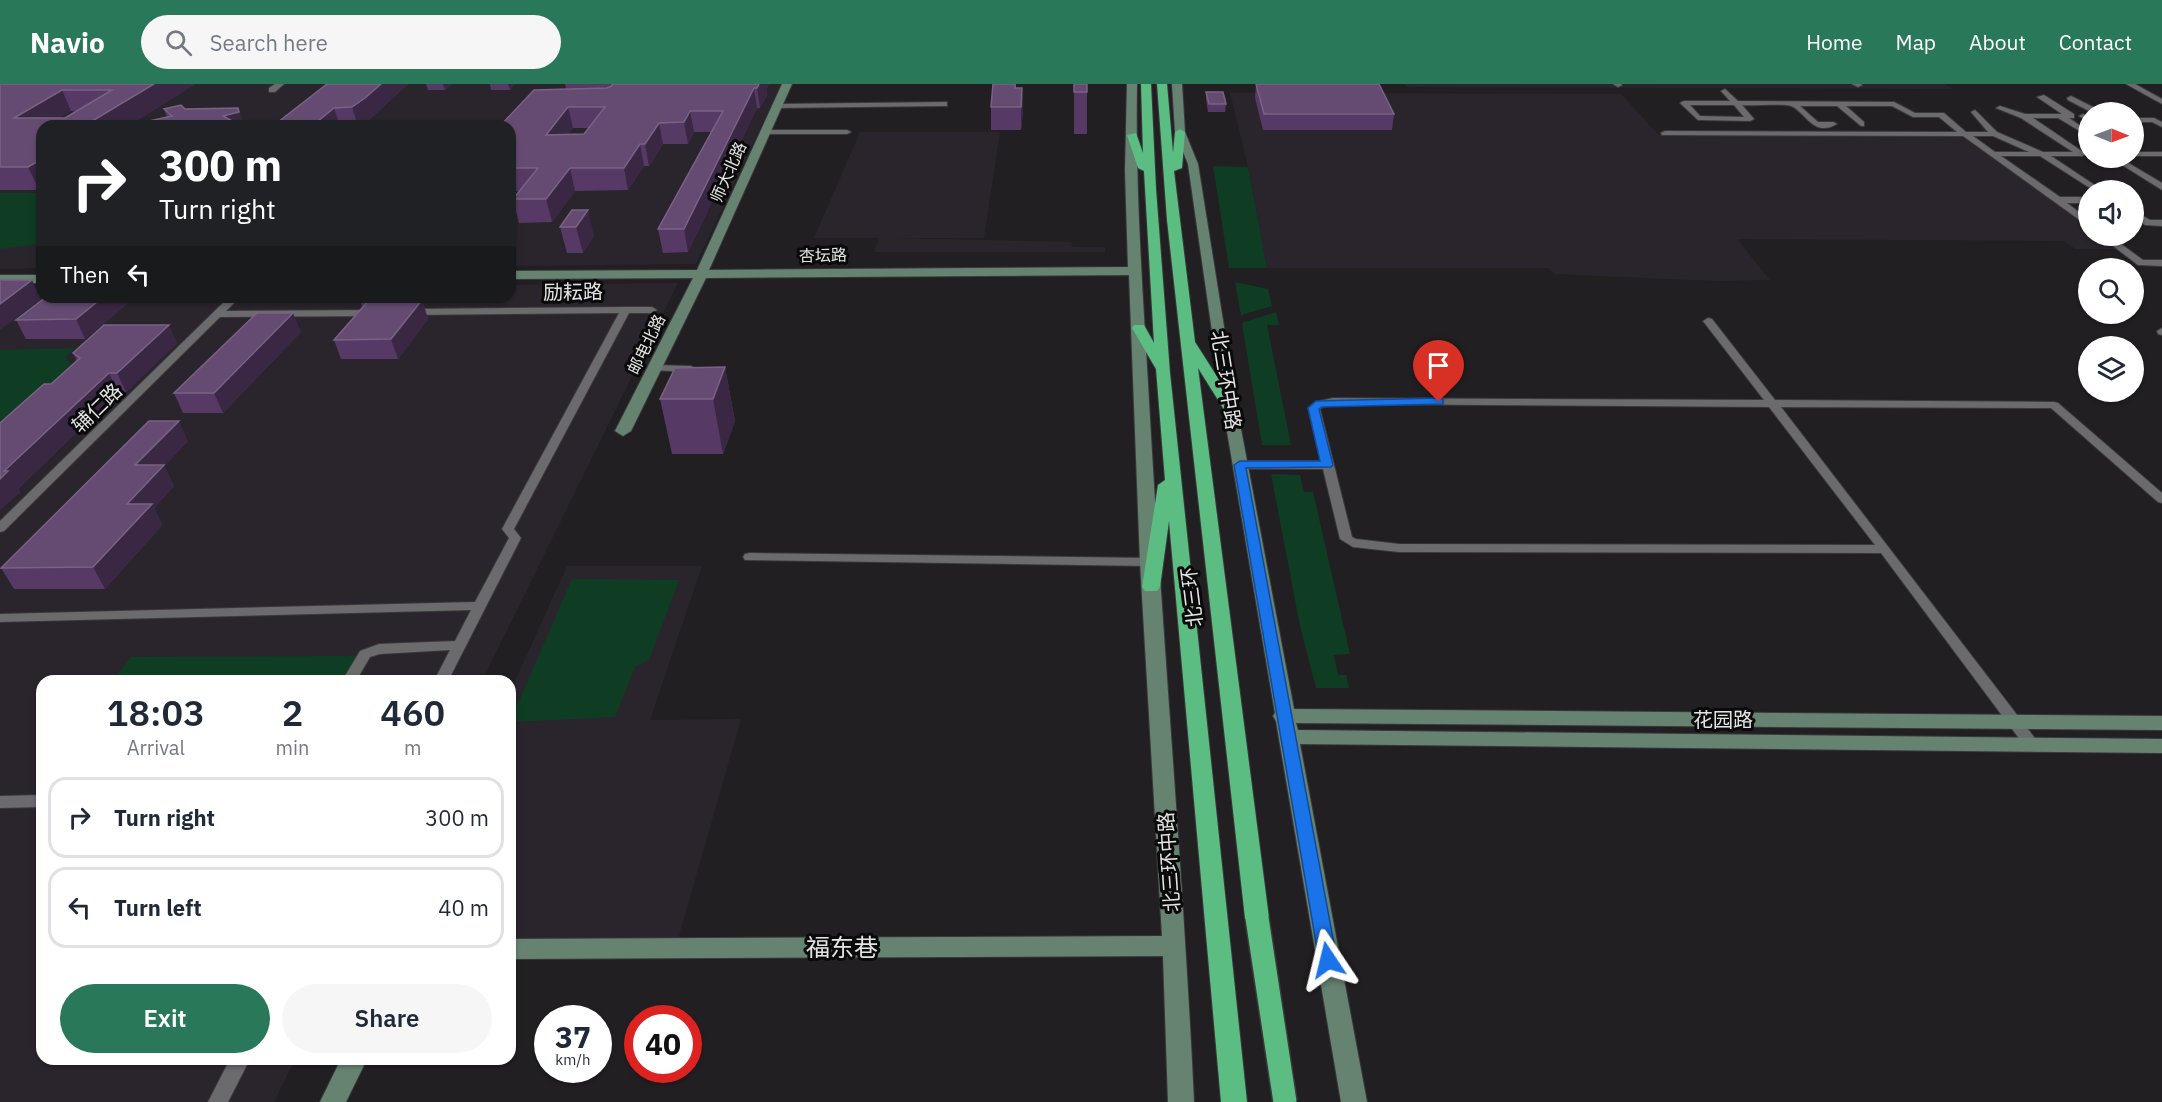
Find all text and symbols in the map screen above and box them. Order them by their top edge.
search box [141,15,561,69]
text: Navio [30,24,105,61]
icon: search [162,26,195,59]
text: Search here [210,28,328,57]
text: Home [1806,28,1863,56]
text: Map [1896,28,1936,56]
text: About [1969,28,2026,56]
text: Contact [2059,28,2132,56]
north arrow [2078,102,2144,168]
map controls [2078,102,2144,402]
text: 300 m [159,138,282,193]
street label: 师大北路 [706,139,750,205]
icon: right [60,144,138,222]
button: sound [2078,180,2144,246]
text: Turn right [159,191,276,226]
street label: 杏坛路 [799,245,847,265]
icon: left [122,258,155,291]
button: search [2078,258,2144,324]
text: Then [60,260,110,289]
street label: 励耘路 [543,277,603,306]
street label: 邮电北路 [623,311,669,377]
street label: 北三环中路 [1205,328,1248,431]
button: layers [2078,336,2144,402]
pin [1413,340,1464,402]
icon: arrive [1422,349,1455,382]
street label: 辅仁路 [66,377,128,438]
street label: 北三环 [1174,566,1209,628]
text: 18:03 [107,689,205,736]
text: 2 [282,689,303,736]
text: 460 [380,689,445,736]
street label: 花园路 [1693,706,1753,733]
text: Arrival [127,734,185,761]
text: min [276,734,309,761]
text: m [404,734,421,761]
icon: right [63,801,96,834]
text: Turn right [114,803,215,832]
text: 300 m [425,803,489,832]
street label: 北三环中路 [1152,811,1185,913]
icon: left [63,891,96,924]
text: Turn left [114,893,202,922]
text: 40 m [438,893,489,922]
position arrow [1296,928,1360,992]
street label: 福东巷 [806,931,878,963]
button: Exit [60,984,270,1053]
button: Share [282,984,492,1053]
speed limit sign: 40 [624,1005,702,1083]
text: 37 [555,1017,591,1056]
text: km/h [555,1050,591,1069]

